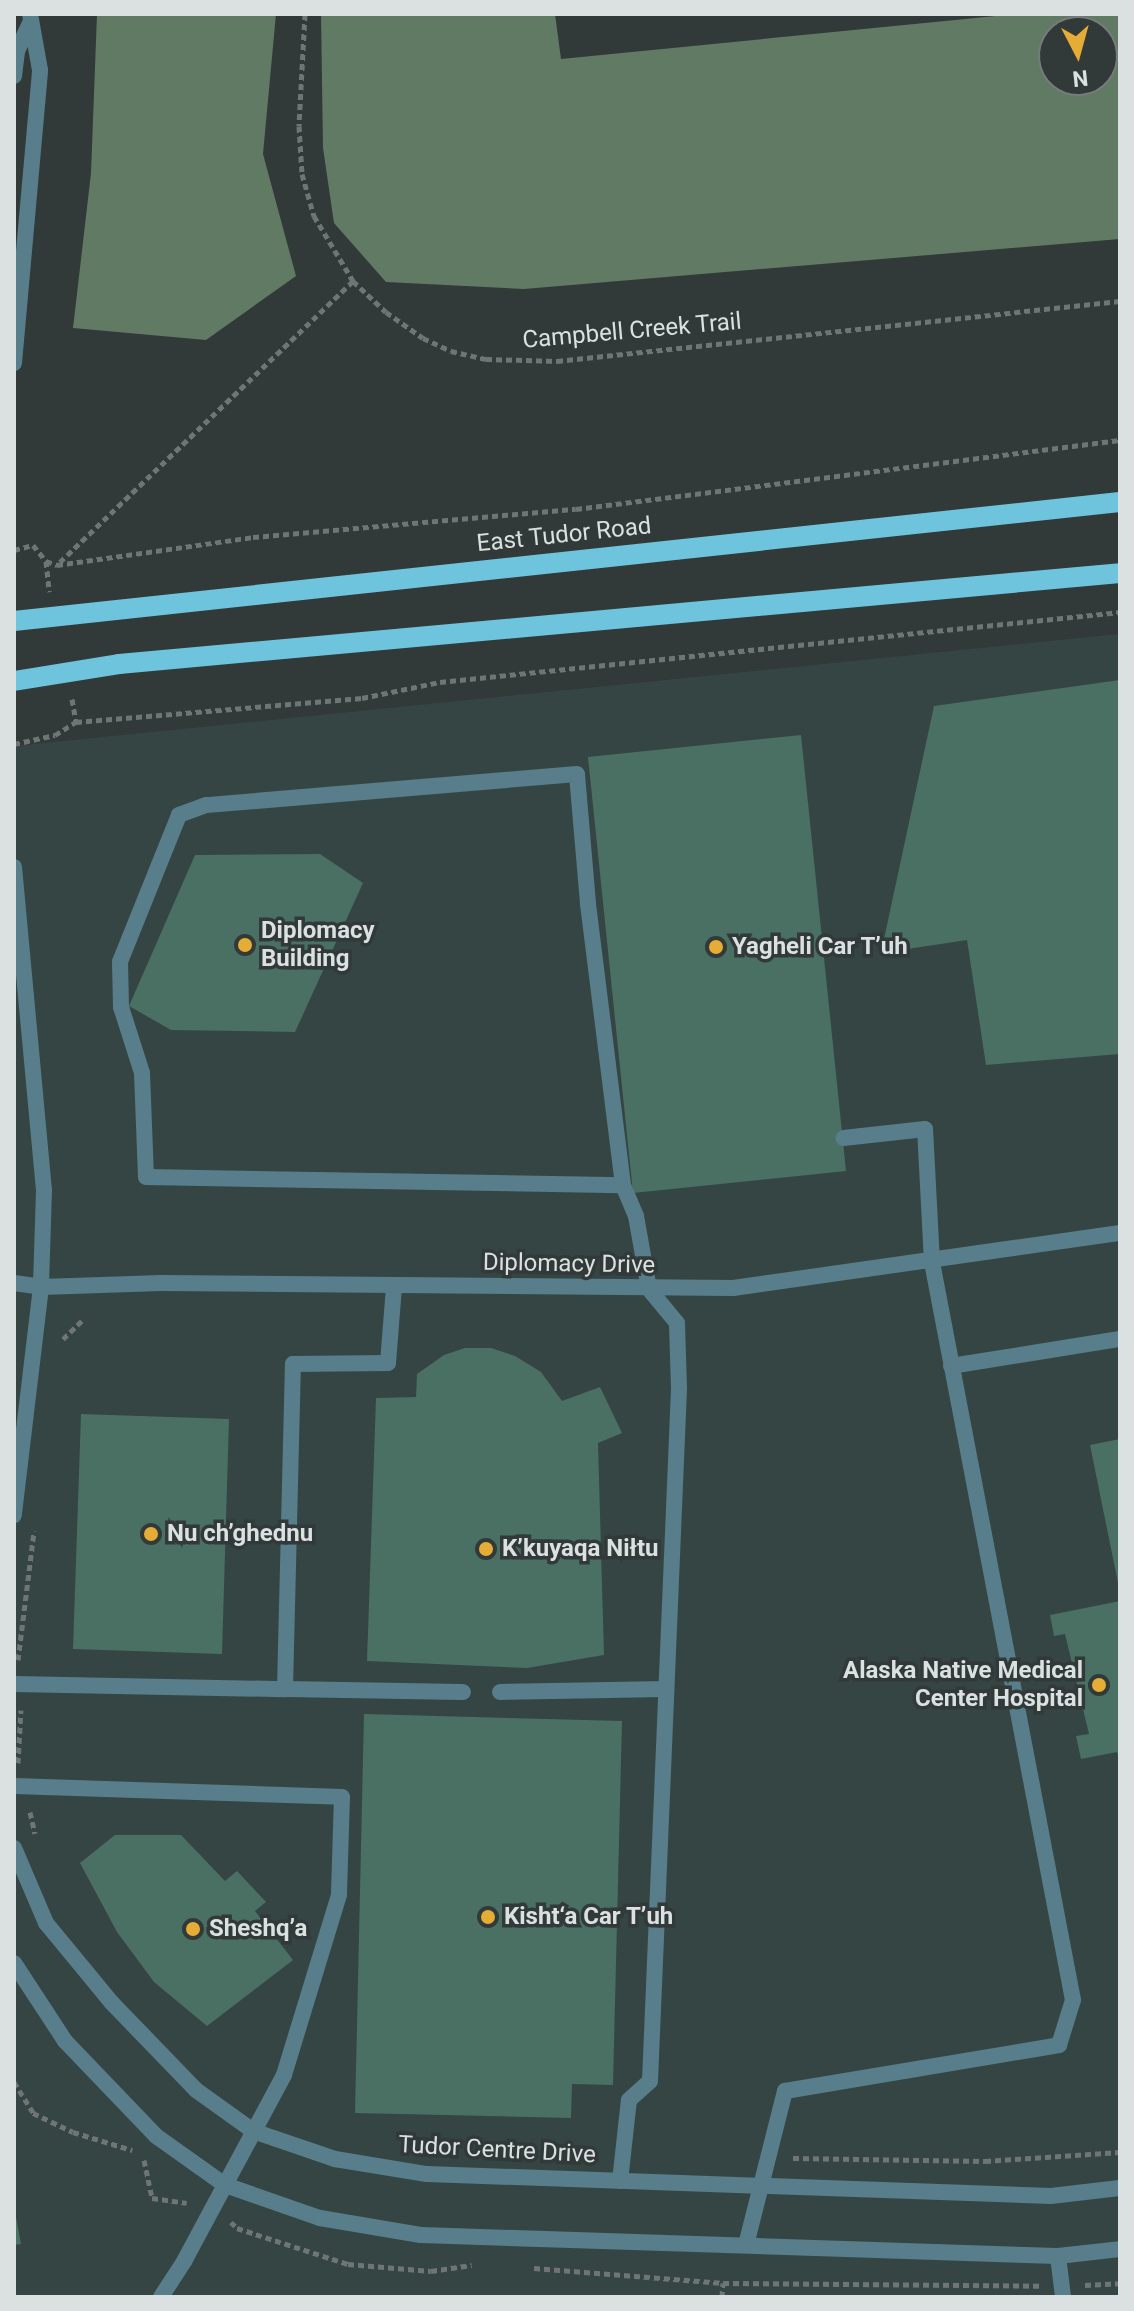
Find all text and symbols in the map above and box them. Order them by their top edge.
north arrow [1038,16,1118,96]
text: N [1071,65,1089,92]
street label: Campbell Creek Trail [521,307,743,355]
street label: East Tudor Road [475,511,653,559]
place label: Diplomacy Building [261,917,375,973]
place label: Yagheli Car T’uh [732,933,908,961]
marker: Diplomacy Building [236,936,254,954]
marker: Yagheli Car T’uh [707,938,725,956]
street label: Diplomacy Drive [483,1248,655,1280]
place label: Nu ch’ghednu [167,1520,313,1548]
marker: Nu ch’ghednu [142,1525,160,1543]
place label: K’kuyaqa Niłtu [502,1535,658,1563]
marker: K’kuyaqa Niłtu [477,1540,495,1558]
place label: Alaska Native Medical Center Hospital [843,1657,1083,1713]
marker: Alaska Native Medical Center Hospital [1090,1676,1108,1694]
place label: Kisht‘a Car T’uh [504,1903,674,1931]
marker: Kisht‘a Car T’uh [479,1908,497,1926]
place label: Sheshq’a [209,1915,307,1943]
marker: Sheshq’a [184,1920,202,1938]
street label: Tudor Centre Drive [398,2130,596,2170]

